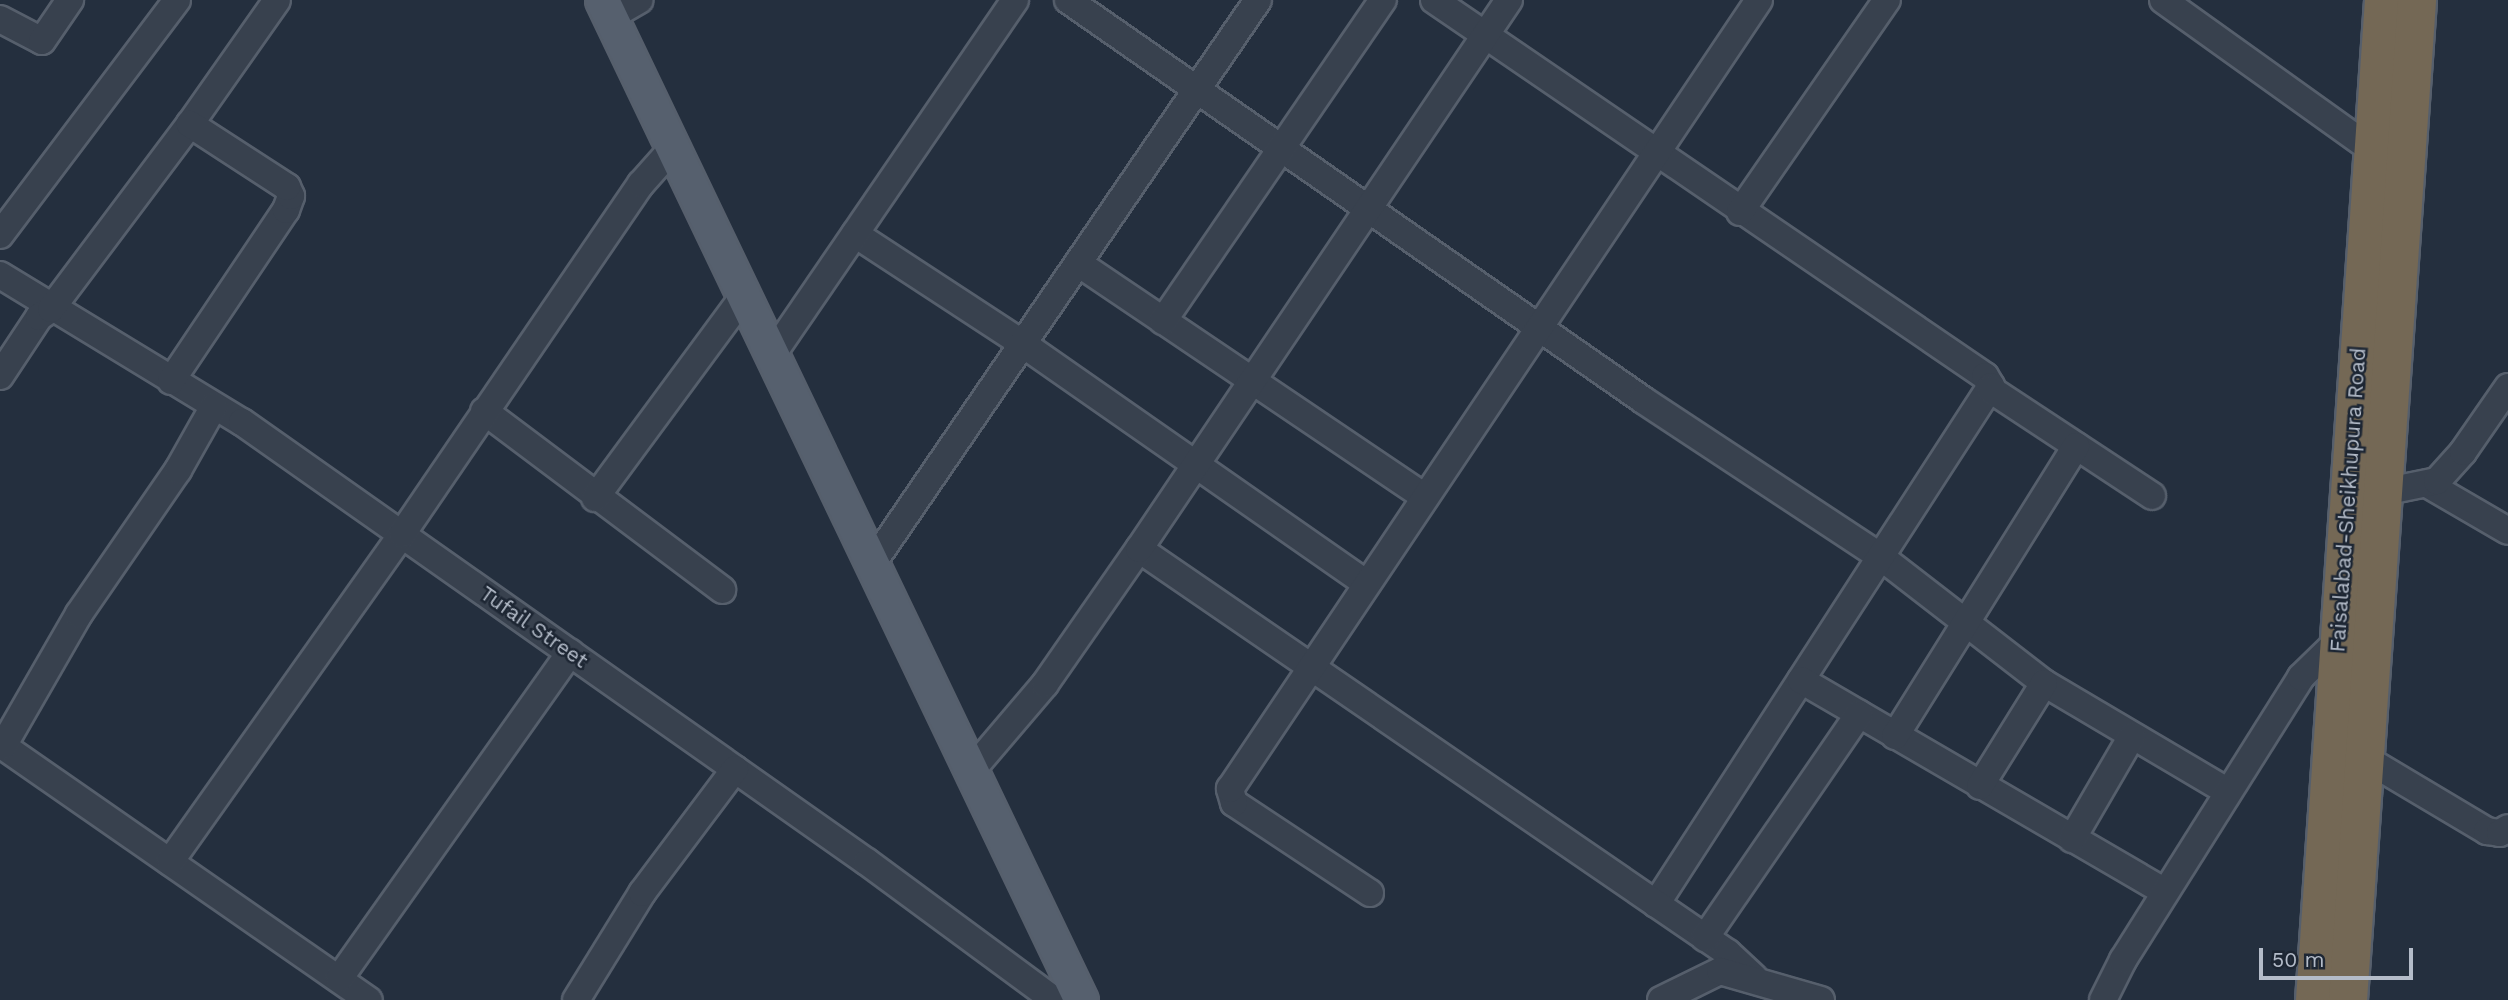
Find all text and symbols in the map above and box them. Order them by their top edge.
street label: Faisalabad-Sheikhupura Road [2325,347,2371,653]
street label: Tufail Street [475,580,593,674]
scale bar [2263,934,2417,978]
text: 50 m [2272,947,2324,972]

